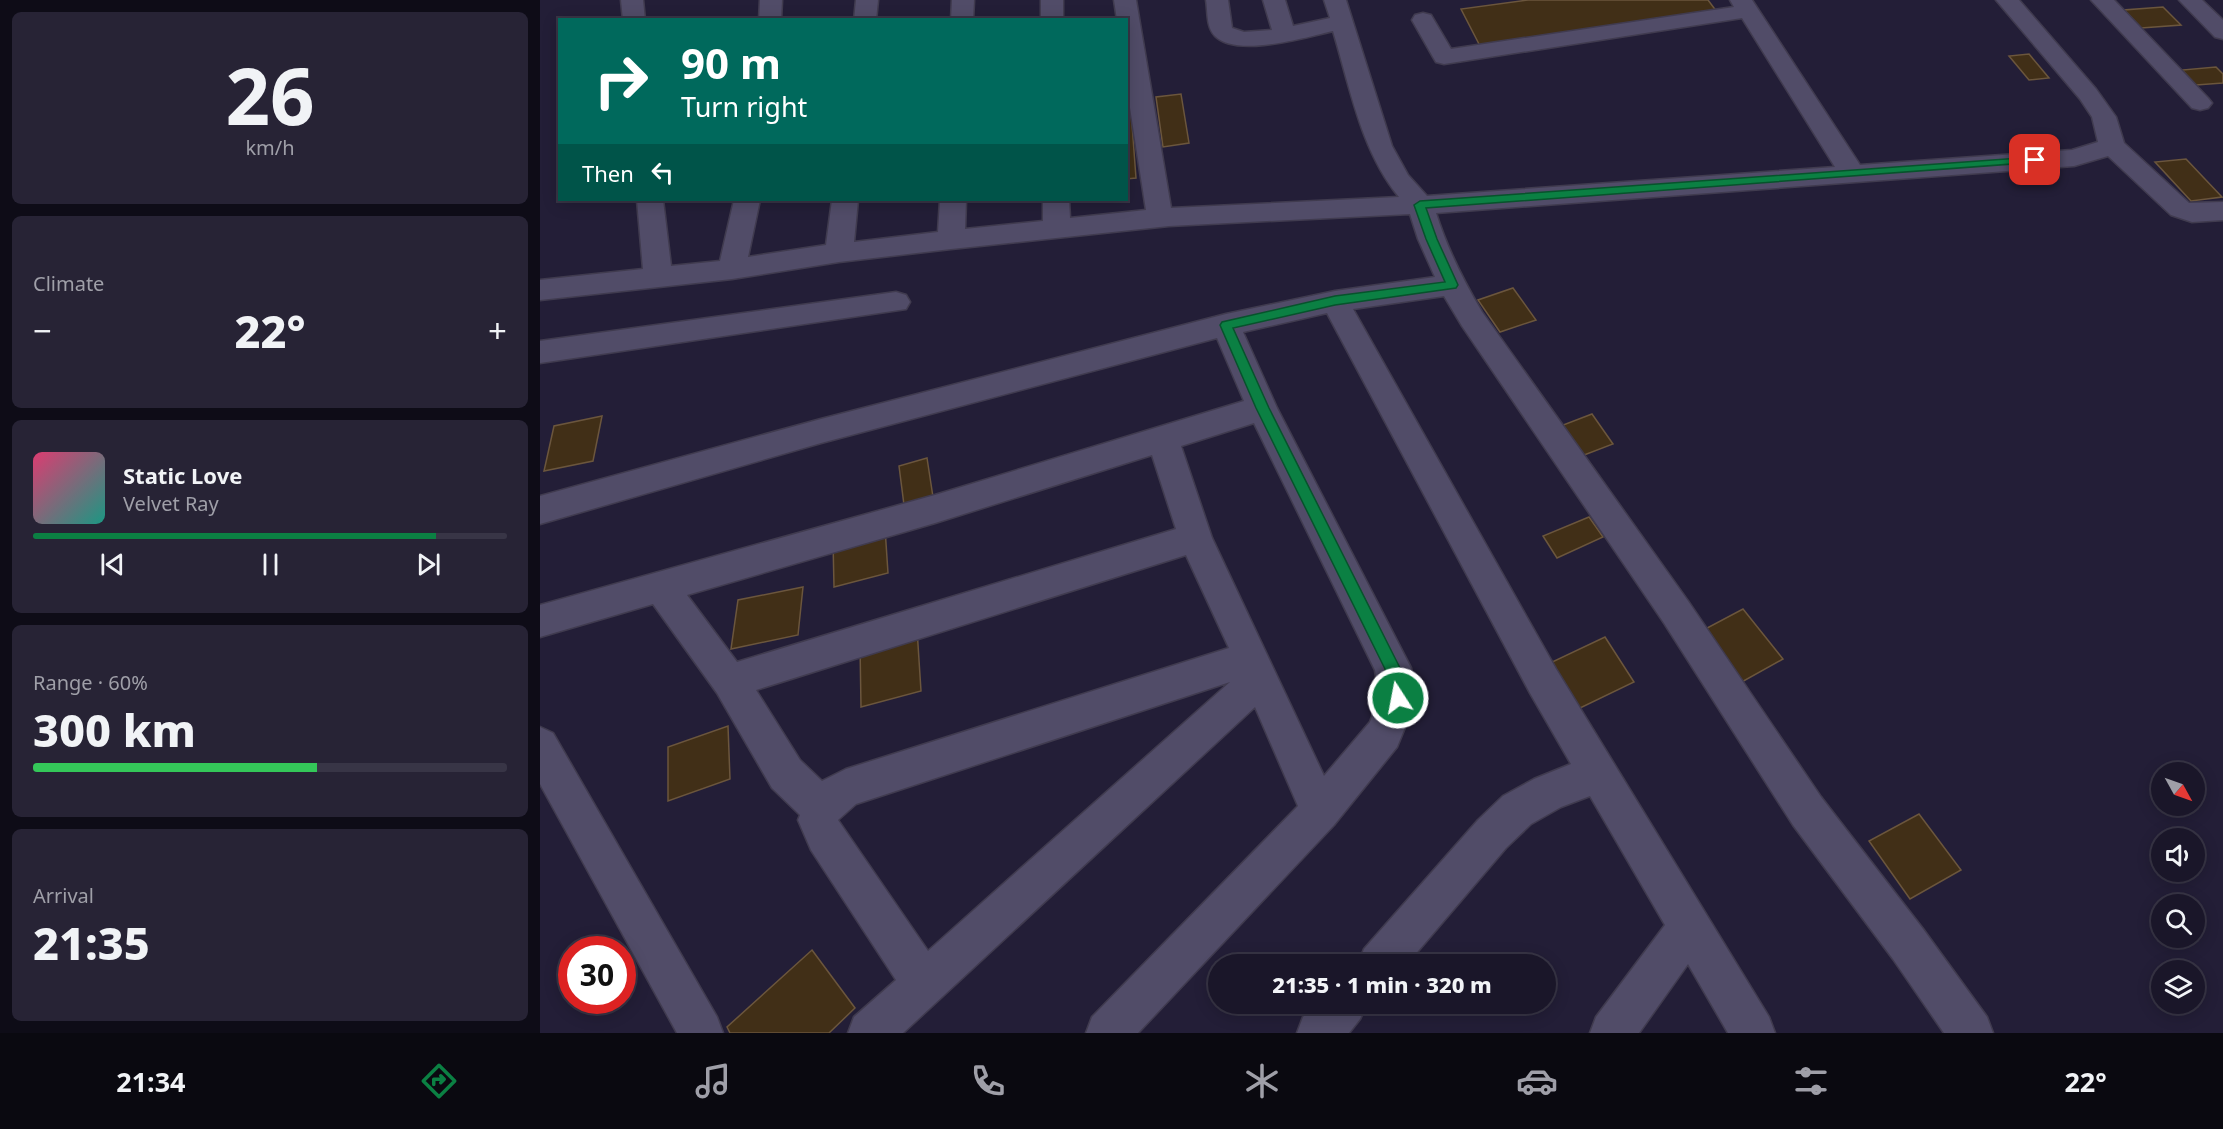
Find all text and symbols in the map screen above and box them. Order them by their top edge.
text: 90 m [681,34,781,91]
text: 26 [225,42,315,148]
icon: right [582,42,660,120]
text: Turn right [681,88,807,125]
text: km/h [245,134,295,161]
pin [2009,134,2060,185]
icon: arrive [2018,143,2051,176]
icon: left [646,156,679,189]
text: Then [582,158,634,188]
text: Climate [33,270,104,297]
text: 22° [234,300,306,361]
text: − [33,308,52,353]
text: + [488,308,507,353]
text: Static Love [123,460,242,490]
text: Velvet Ray [123,490,219,517]
icon: previous [96,548,129,581]
icon: pause [254,548,287,581]
icon: next [412,548,445,581]
position arrow [1366,666,1430,730]
text: Range · 60% [33,669,148,696]
text: 300 km [33,699,196,760]
north arrow [2151,762,2205,816]
map controls [2151,762,2205,1014]
button: sound [2151,828,2205,882]
text: Arrival [33,882,94,909]
button: search [2151,894,2205,948]
text: 21:35 [33,912,150,973]
speed limit sign: 30 [558,936,636,1014]
button: layers [2151,960,2205,1014]
text: 21:35 · 1 min · 320 m [1272,969,1492,999]
icon: directions [418,1060,460,1102]
icon: music [692,1060,734,1102]
icon: phone [967,1060,1009,1102]
icon: climate [1241,1060,1283,1102]
icon: car [1516,1060,1558,1102]
icon: filters [1790,1060,1832,1102]
text: 21:34 [116,1063,186,1100]
text: 22° [2064,1063,2107,1100]

